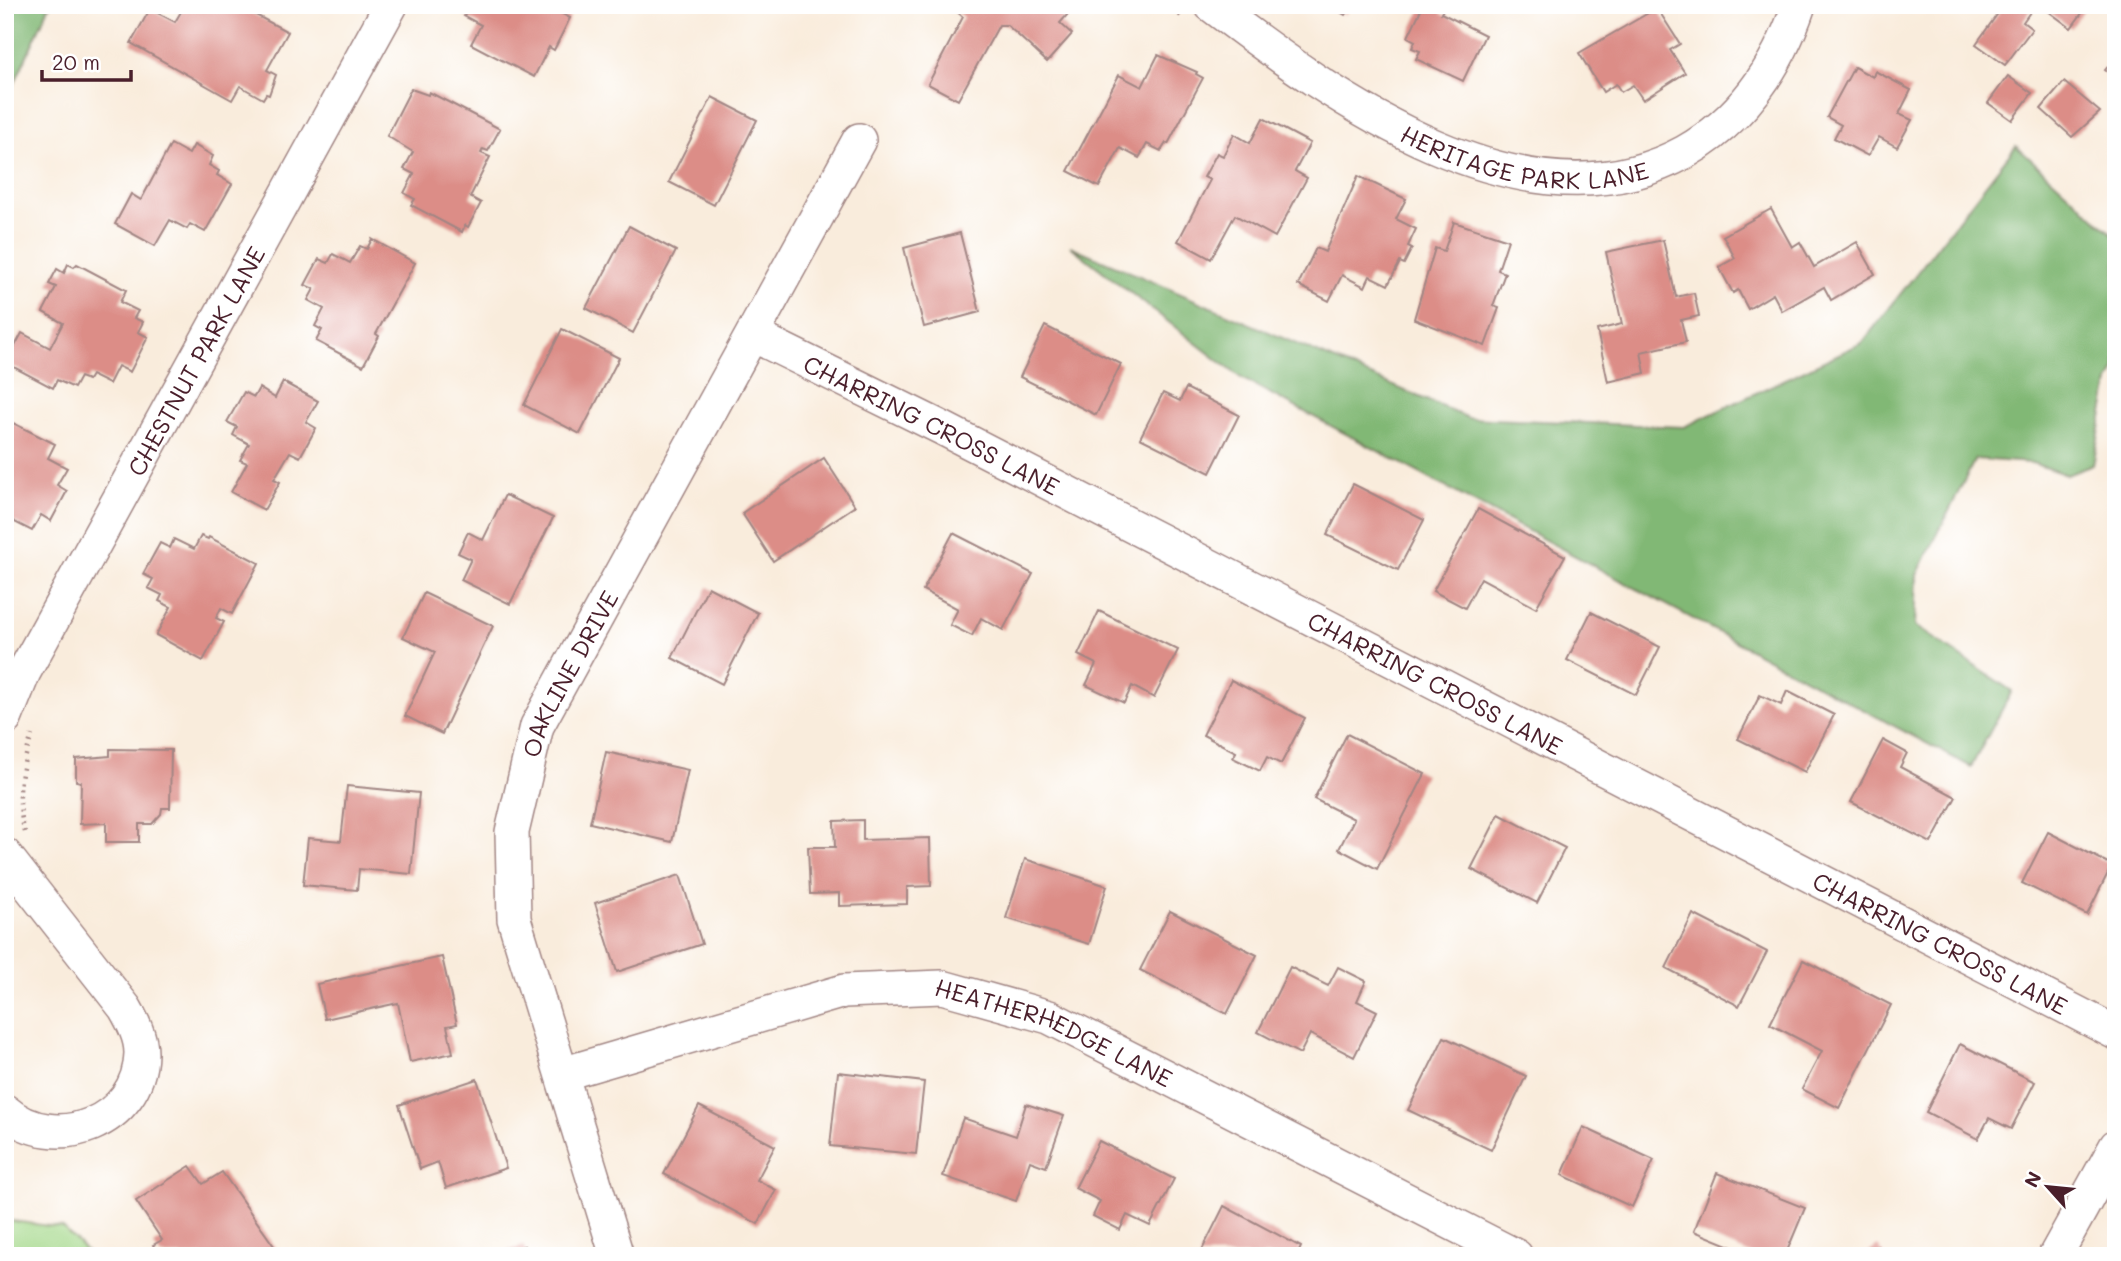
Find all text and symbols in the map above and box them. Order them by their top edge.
scale bar [42,38,131,82]
text: 20 m [52,48,100,75]
street label: HERITAGE PARK LANE [1396,117,1652,195]
street label: CHESTNUT PARK LANE [120,240,271,481]
street label: CHARRING CROSS LANE [799,347,1065,502]
street label: OAKLINE DRIVE [515,585,624,760]
street label: CHARRING CROSS LANE [1303,604,1568,761]
street label: CHARRING CROSS LANE [1808,864,2073,1021]
street label: HEATHERHEDGE LANE [932,970,1178,1093]
north arrow [2012,1152,2082,1222]
text: N [2018,1167,2047,1191]

